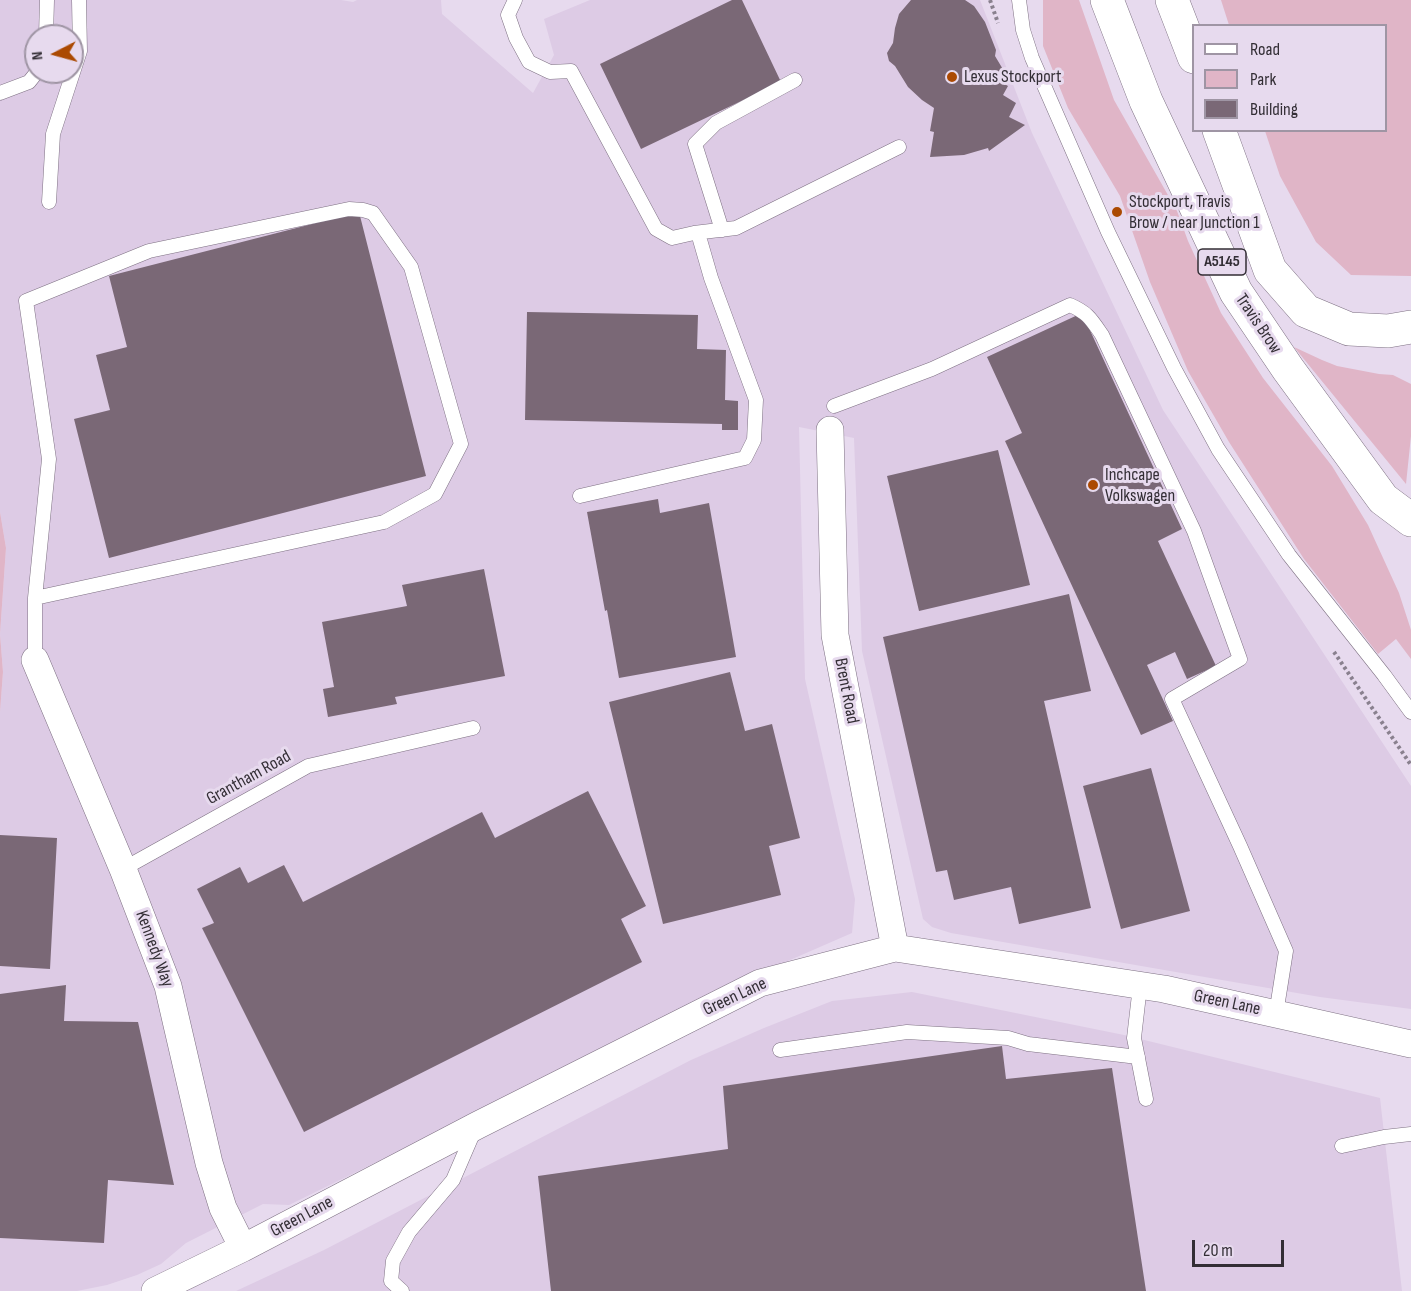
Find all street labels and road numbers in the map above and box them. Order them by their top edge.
road number: A5145 [1198,249,1246,275]
street label: Travis Brow [1230,290,1286,358]
street label: Brent Road [829,656,863,726]
street label: Grantham Road [203,746,295,810]
street label: Kennedy Way [130,908,178,990]
street label: Green Lane [700,973,770,1021]
street label: Green Lane [1192,985,1262,1021]
street label: Green Lane [267,1192,337,1242]

